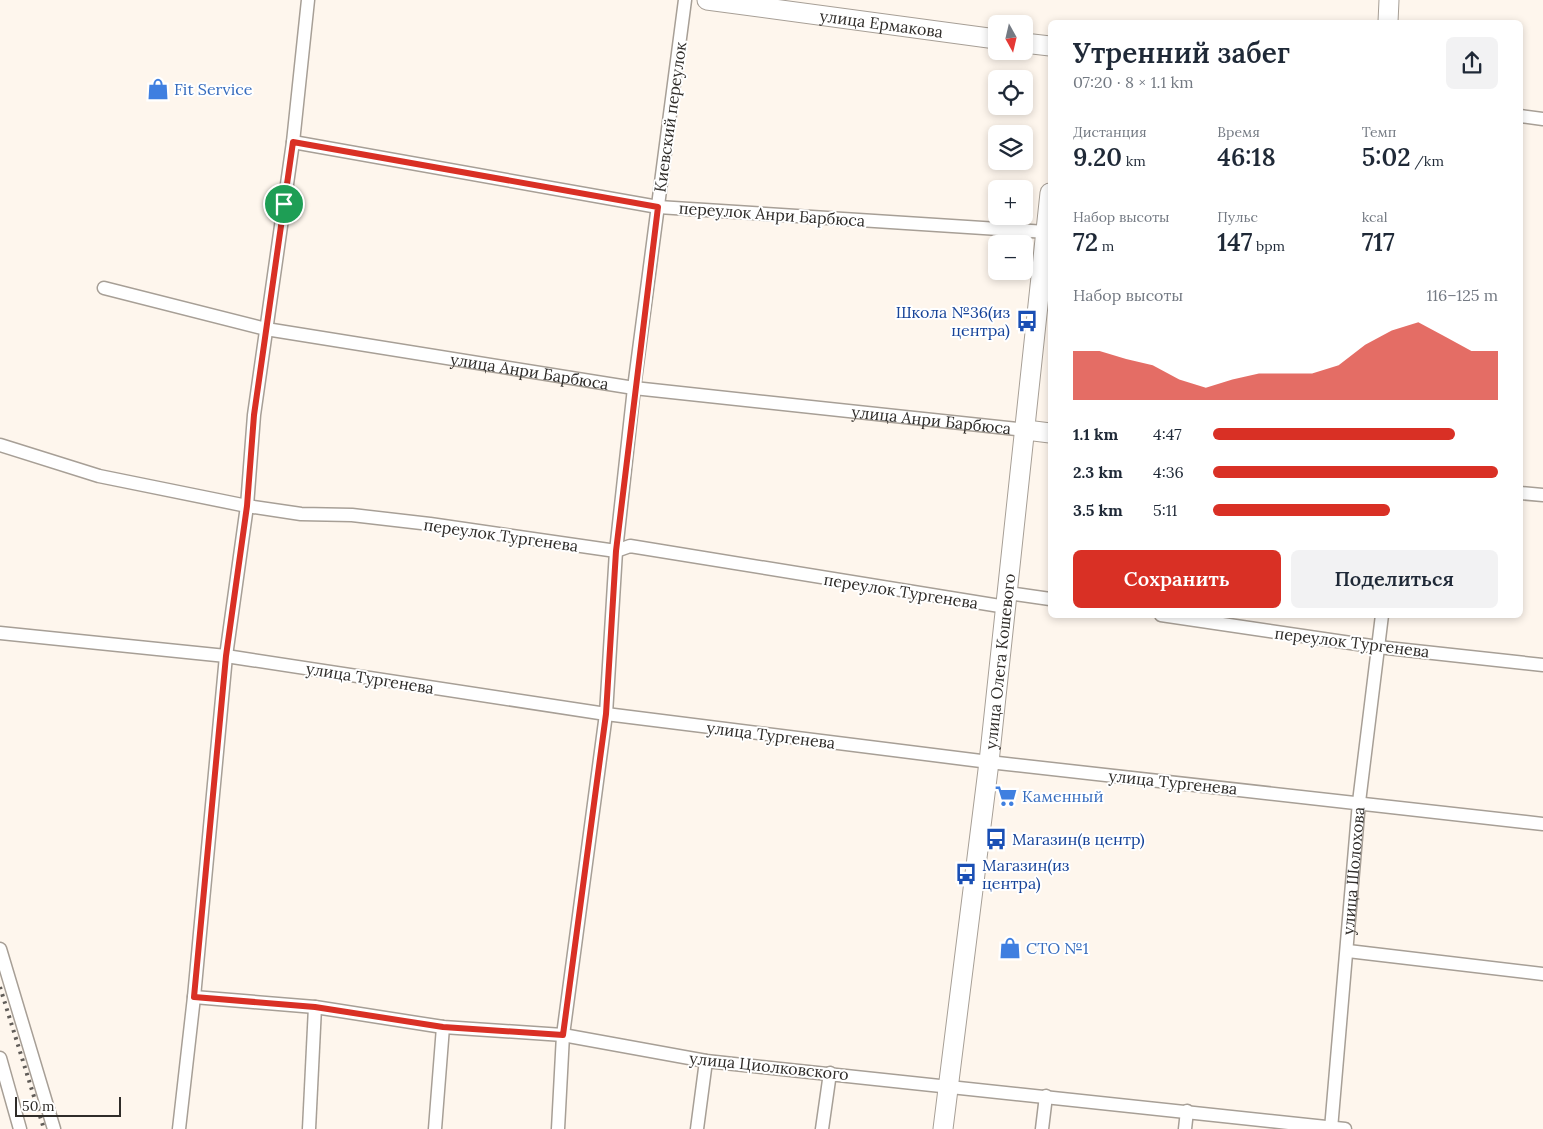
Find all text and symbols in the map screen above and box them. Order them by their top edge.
street label: улица Ермакова [818,5,944,42]
north arrow [988,15,1032,60]
map controls [988,15,1033,280]
text: Утренний забег [1073,35,1290,71]
button: share [1446,37,1498,89]
street label: Киевский переулок [650,40,691,194]
button: locate [988,70,1033,115]
text: 07:20 · 8 × 1.1 km [1073,72,1193,92]
shop icon: Fit Service [145,76,171,102]
place label: Fit Service [174,79,253,99]
text: Дистанция [1073,123,1147,141]
text: Время [1217,123,1260,141]
text: Темп [1362,123,1396,141]
button: layers [988,125,1033,170]
text: 9.20 [1073,141,1122,173]
text: 46:18 [1217,141,1276,173]
text: 5:02 [1362,141,1411,173]
text: km [1122,152,1146,170]
text: /km [1411,152,1444,170]
button: + [988,180,1033,225]
pin [263,183,305,225]
icon: arrive [270,190,298,218]
street label: переулок Анри Барбюса [678,198,866,230]
text: Набор высоты [1073,208,1169,226]
text: Пульс [1217,208,1258,226]
text: kcal [1362,208,1388,226]
text: 72 [1073,226,1098,258]
text: 147 [1217,226,1252,258]
text: 717 [1362,226,1395,258]
button: − [988,235,1033,280]
text: m [1098,237,1114,255]
text: bpm [1252,237,1285,255]
text: Набор высоты [1073,285,1183,305]
text: 116–125 m [1426,285,1498,305]
place label: Школа №36(из центра) [896,302,1010,341]
bus stop icon: Школа №36(из центра) [1014,308,1040,334]
street label: улица Анри Барбюса [449,349,610,394]
street label: улица Анри Барбюса [851,401,1012,438]
text: 1.1 km [1073,424,1118,444]
text: 4:47 [1153,424,1182,444]
text: 2.3 km [1073,462,1123,482]
text: 4:36 [1153,462,1184,482]
text: 3.5 km [1073,500,1123,520]
text: 5:11 [1153,500,1177,520]
street label: переулок Тургенева [422,514,580,556]
button: Сохранить [1073,550,1281,608]
button: Поделиться [1291,550,1498,608]
street label: переулок Тургенева [822,569,980,613]
street label: улица Олега Кошевого [980,572,1019,750]
street label: переулок Тургенева [1273,623,1431,661]
street label: улица Тургенева [305,658,435,698]
street label: улица Тургенева [706,717,836,753]
street label: улица Тургенева [1108,765,1238,799]
supermarket icon: Каменный [993,783,1019,809]
place label: Каменный [1022,786,1103,806]
street label: улица Шолохова [1338,806,1369,936]
bus stop icon: Магазин(в центр) [983,826,1009,852]
place label: Магазин(в центр) [1012,829,1145,850]
place label: Магазин(из центра) [982,855,1069,894]
bus stop icon: Магазин(из центра) [953,861,979,887]
shop icon: СТО №1 [997,935,1023,961]
place label: СТО №1 [1026,938,1089,958]
street label: улица Циолковского [688,1048,850,1084]
scale bar [15,1094,121,1117]
text: 50 m [22,1097,55,1115]

